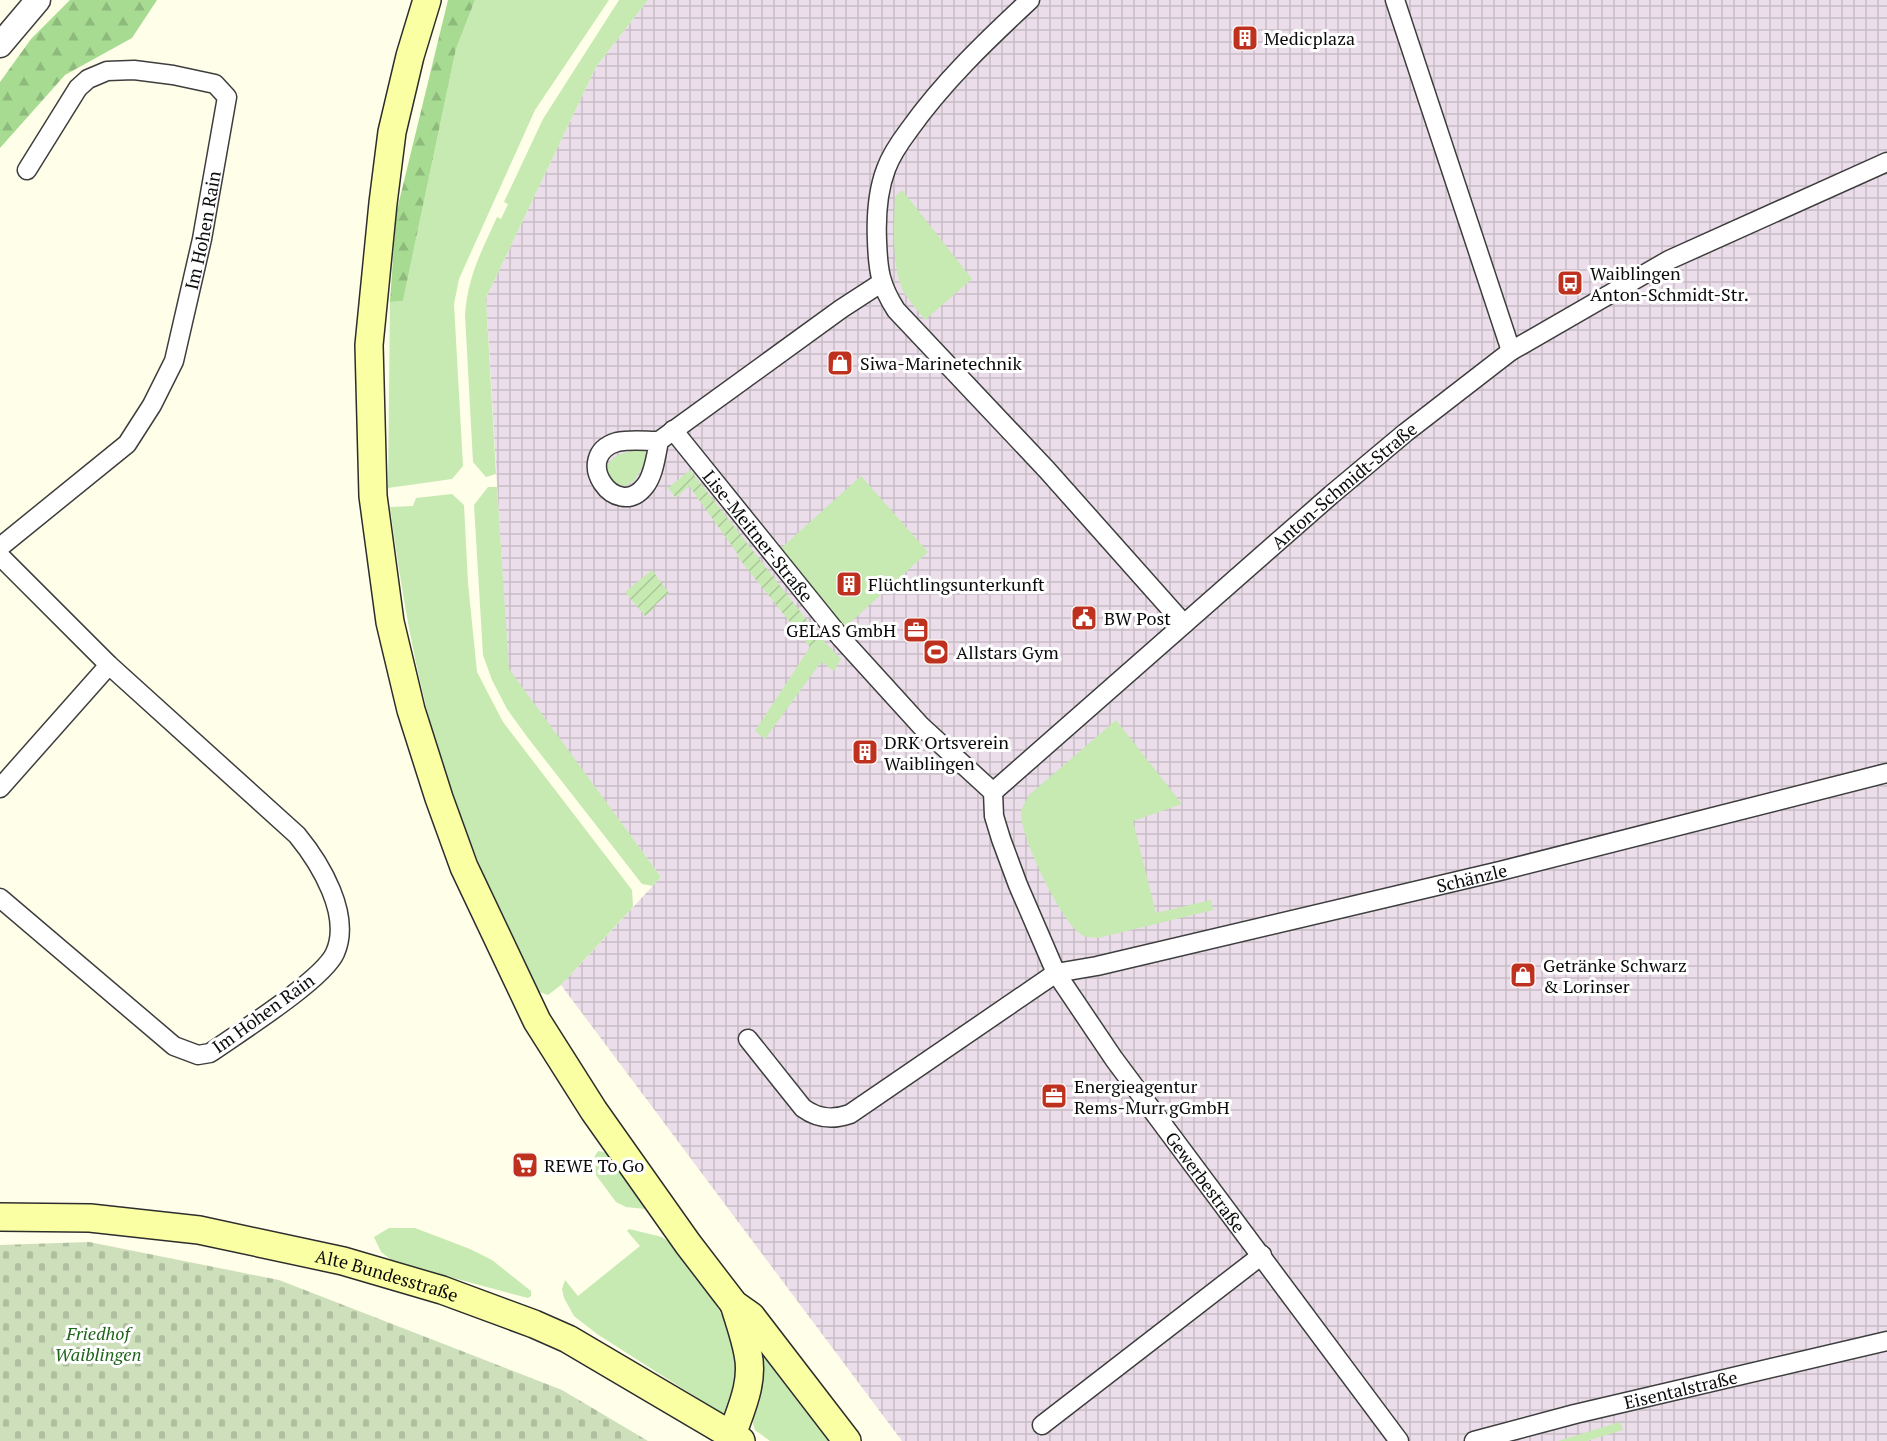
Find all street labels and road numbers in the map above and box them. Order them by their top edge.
street label: Im Hohen Rain [179,169,226,292]
street label: Anton-Schmidt-Straße [1266,416,1422,554]
street label: Lise-Meitner-Straße [698,465,819,607]
street label: Schänzle [1434,858,1510,898]
street label: Im Hohen Rain [207,968,319,1058]
street label: Gewerbestraße [1160,1127,1251,1237]
street label: Alte Bundesstraße [313,1243,462,1307]
street label: Eisentalstraße [1622,1364,1740,1414]

